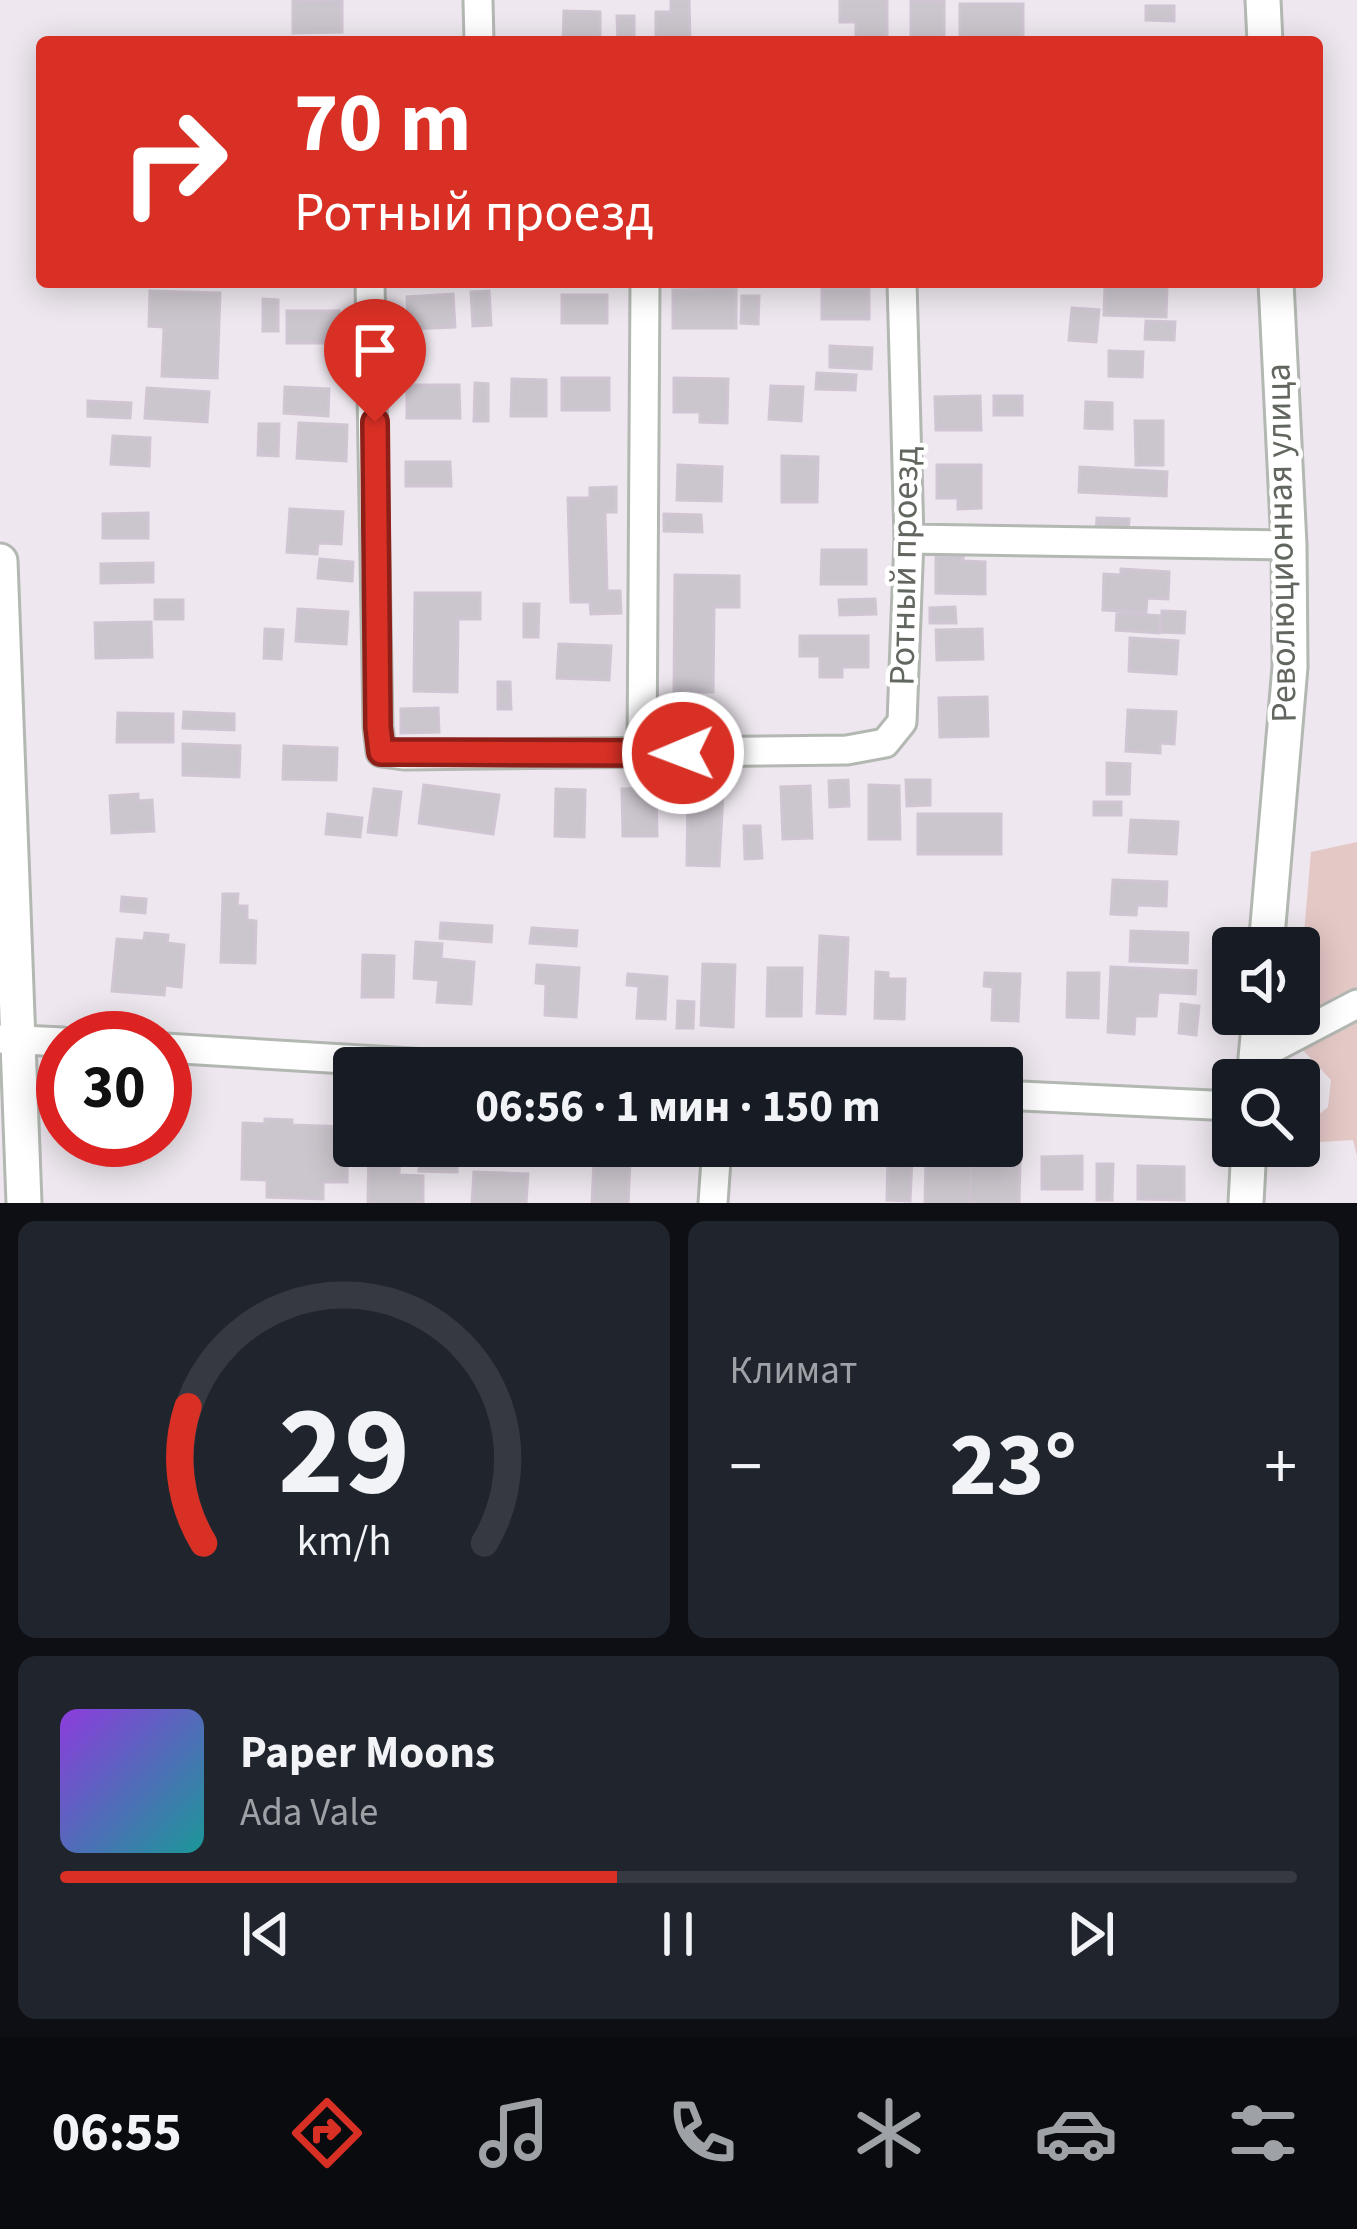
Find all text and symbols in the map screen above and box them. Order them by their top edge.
text: 70 m [294,64,472,184]
icon: right [96,84,252,240]
text: Ротный проезд [294,175,654,252]
pin [324,299,426,422]
icon: arrive [342,317,408,383]
street label: Революционная улица [1252,363,1310,723]
street label: Ротный проезд [876,446,932,686]
position arrow [620,690,746,816]
map controls [1212,927,1320,1167]
button: sound [1212,927,1320,1035]
speed limit sign: 30 [36,1011,192,1167]
button: search [1212,1059,1320,1167]
text: 06:56 · 1 мин · 150 m [475,1075,881,1139]
text: Климат [730,1343,857,1399]
text: 29 [278,1364,410,1542]
text: 23° [949,1402,1077,1530]
text: − [730,1420,762,1514]
text: + [1264,1420,1297,1514]
text: km/h [296,1510,391,1571]
text: Paper Moons [240,1721,495,1785]
text: Ada Vale [240,1785,378,1841]
icon: previous [233,1901,299,1967]
icon: pause [645,1901,711,1967]
icon: next [1058,1901,1124,1967]
icon: directions [285,2091,369,2175]
icon: music [472,2091,556,2175]
icon: phone [660,2091,744,2175]
icon: climate [847,2091,931,2175]
icon: car [1034,2091,1118,2175]
icon: filters [1221,2091,1305,2175]
text: 06:55 [52,2095,182,2172]

